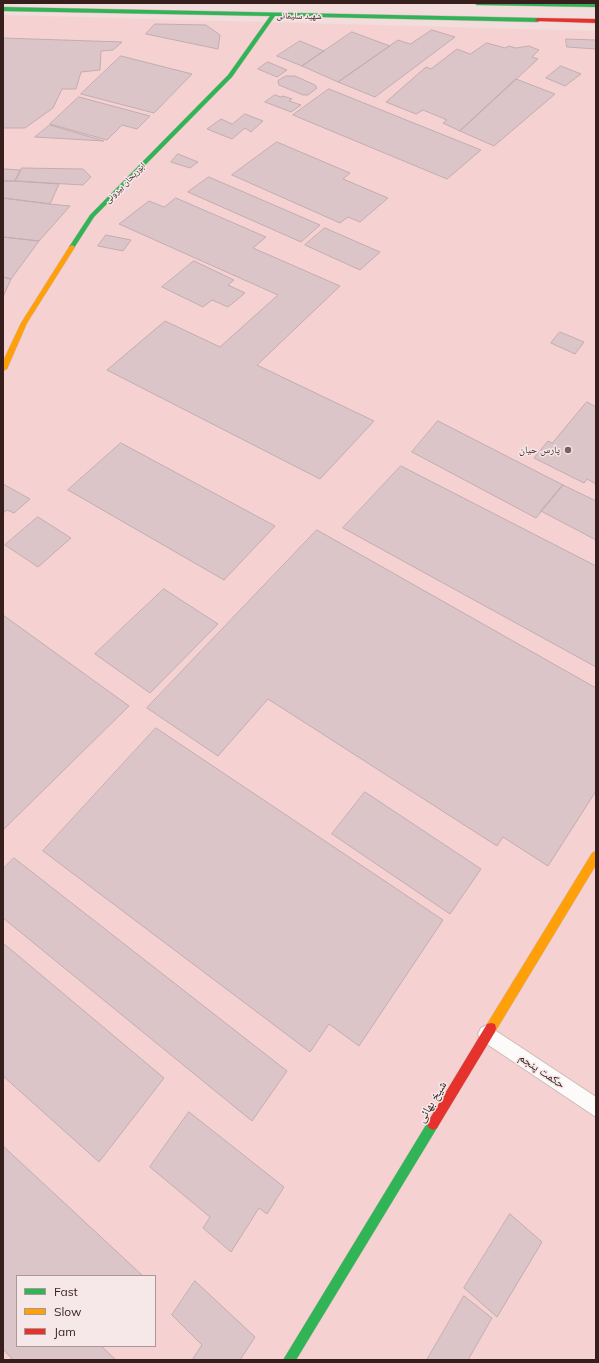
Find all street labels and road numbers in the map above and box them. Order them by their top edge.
street label: شهید سلیمانی [276,10,322,22]
street label: ابوریحان بیرونی [102,160,148,206]
street label: حکمت پنجم [516,1050,568,1092]
street label: شیخ بهائی [414,1079,450,1125]

